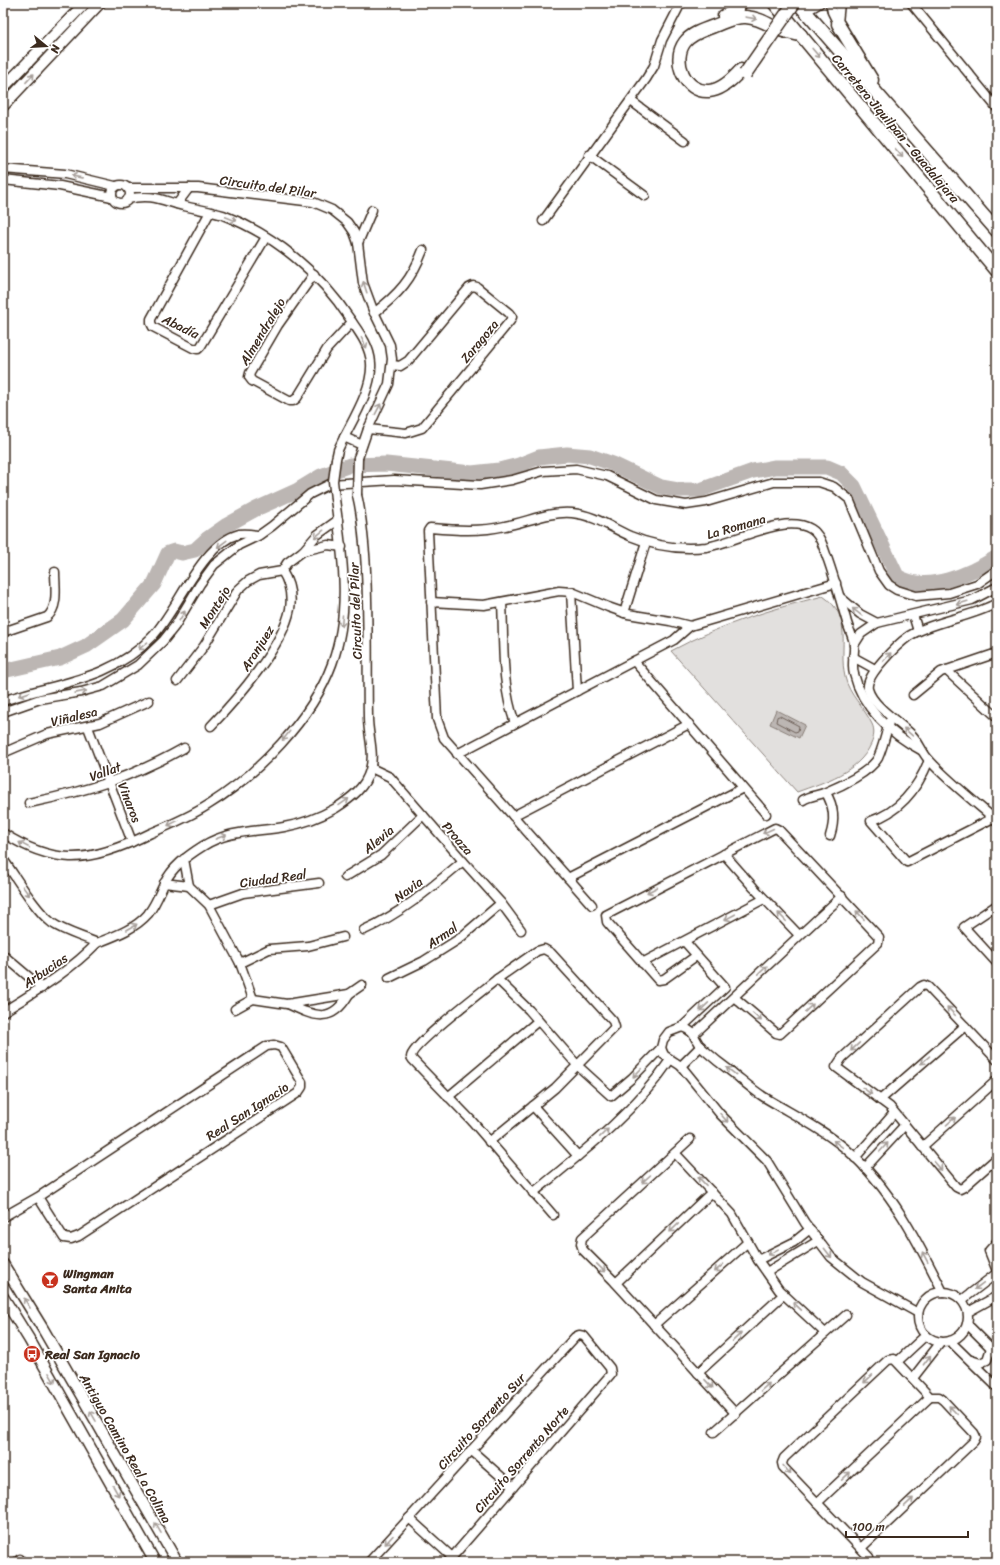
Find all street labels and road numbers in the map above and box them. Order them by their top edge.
street label: Carretera Jiquilpan - Guadalajara [826,48,966,209]
street label: Circuito del Pilar [218,168,318,205]
street label: Almendralejo [233,293,292,370]
street label: Abadía [157,307,204,346]
street label: Zaragoza [454,314,505,368]
street label: La Romana [704,507,769,546]
street label: Circuito del Pilar [342,561,369,660]
street label: Montejo [192,581,237,633]
street label: Aranjuez [234,620,281,677]
street label: Viñalesa [48,700,100,733]
street label: Vallat [86,755,125,788]
street label: Vinaros [111,778,148,826]
street label: Proaza [436,816,479,861]
street label: Alevia [357,819,400,860]
street label: Ciudad Real [238,862,308,895]
street label: Navia [389,870,428,908]
street label: Armal [421,916,463,955]
street label: Arbucias [17,946,73,995]
street label: Real San Ignacio [201,1076,294,1147]
street label: Circuito Sorrento Sur [431,1367,532,1475]
street label: Antiguo Camino Real a Colima [73,1368,178,1528]
street label: Circuito Sorrento Norte [468,1400,575,1518]

